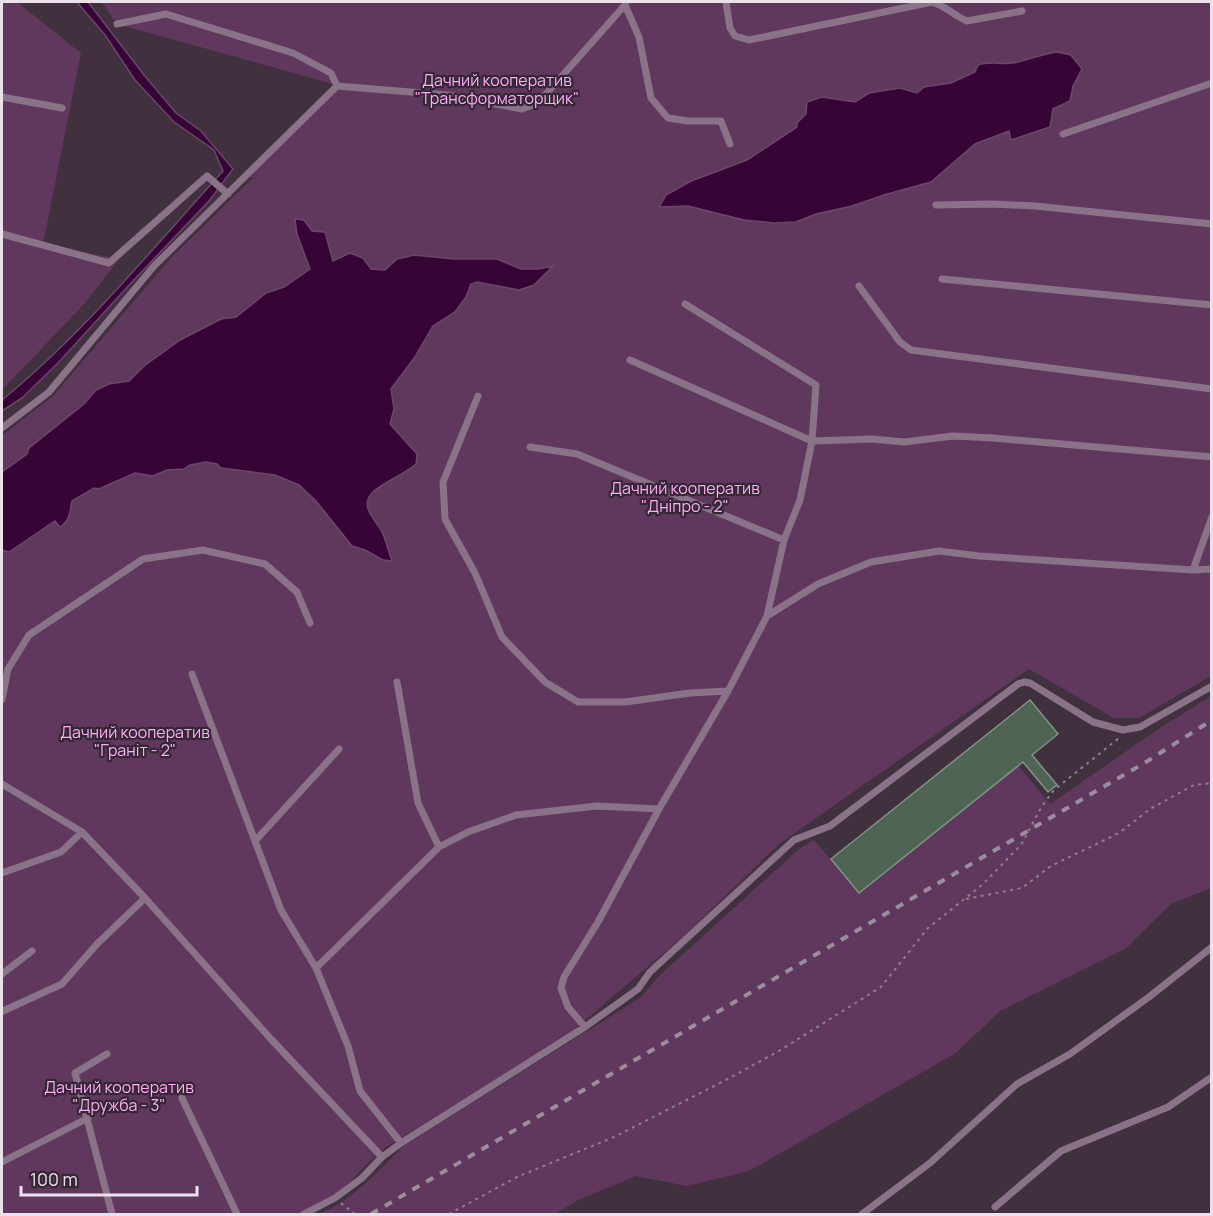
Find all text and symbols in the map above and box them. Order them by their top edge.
park label: Дачний кооператив "Трансформаторщик" [415,69,579,109]
park label: Дачний кооператив "Дніпро - 2" [610,477,760,517]
park label: Дачний кооператив "Граніт - 2" [60,721,210,761]
park label: Дачний кооператив "Дружба - 3" [44,1076,194,1116]
scale bar [21,1159,196,1197]
text: 100 m [30,1167,78,1191]

